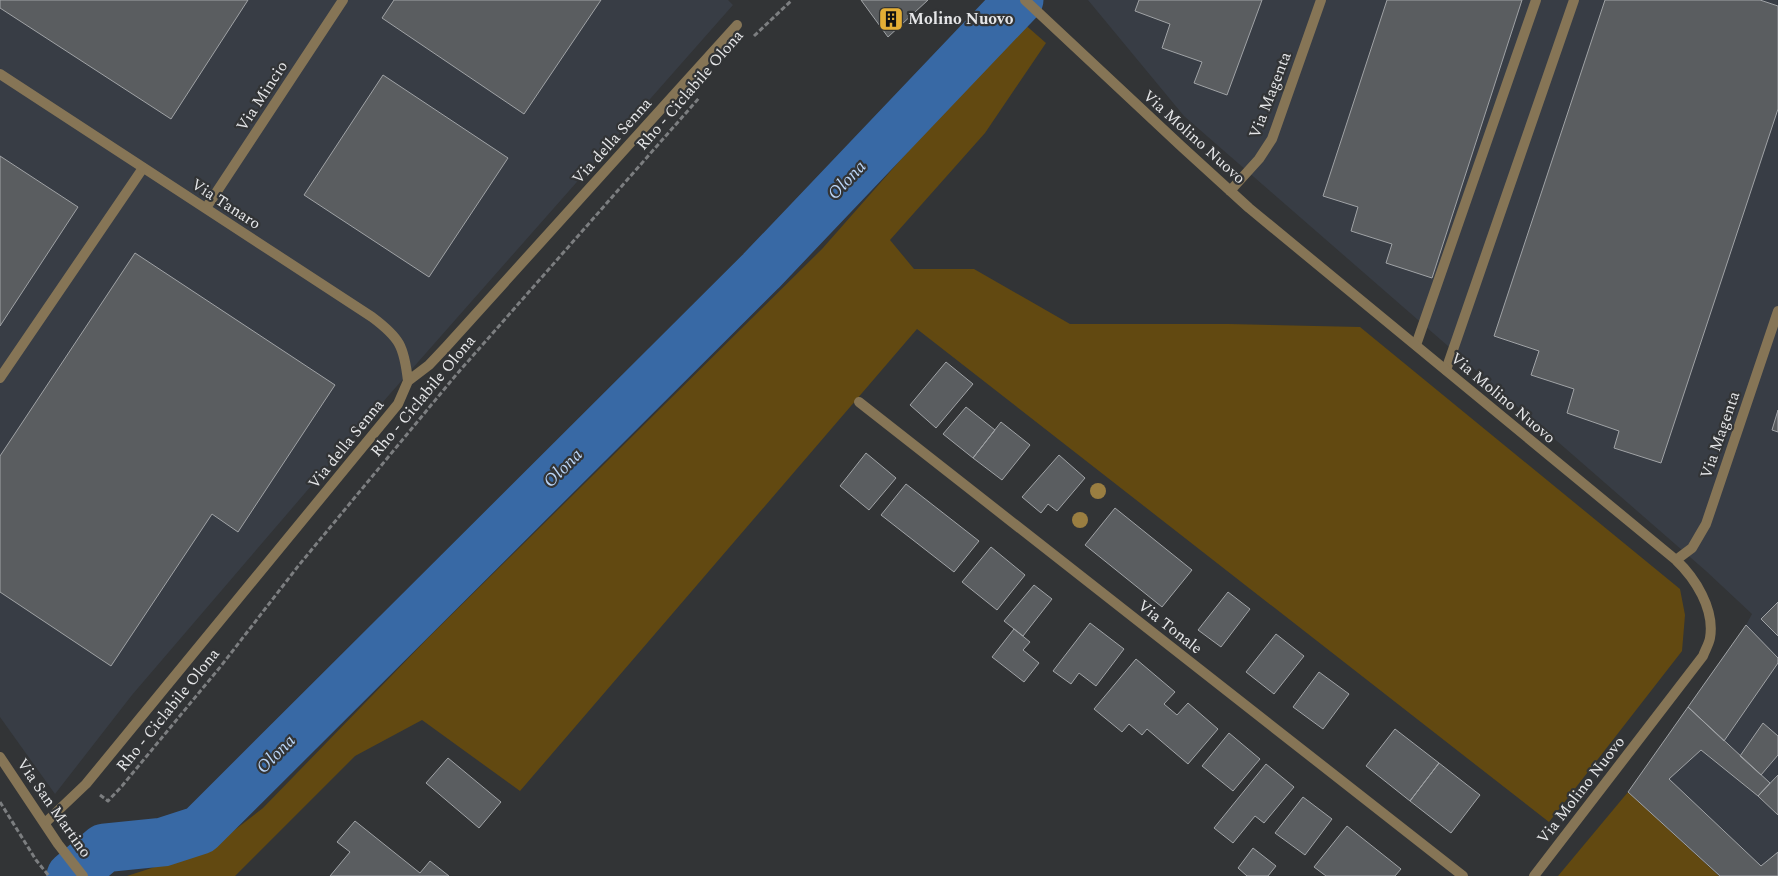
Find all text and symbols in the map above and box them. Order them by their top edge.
building icon: Molino Nuovo [878,6,904,32]
place label: Molino Nuovo [908,7,1014,31]
street label: Rho - Ciclabile Olona [631,24,749,156]
street label: Via Magenta [1243,48,1298,142]
street label: Via Mincio [230,56,294,136]
street label: Via Molino Nuovo [1137,84,1251,190]
street label: Via della Senna [566,92,658,190]
water label: Olona [821,154,873,206]
street label: Via Tanaro [186,173,266,235]
street label: Rho - Ciclabile Olona [365,330,481,462]
street label: Via Molino Nuovo [1445,347,1561,449]
street label: Via Magenta [1694,388,1746,482]
street label: Via della Senna [302,394,390,494]
water label: Olona [537,442,589,494]
street label: Via Tonale [1132,594,1208,660]
street label: Rho - Ciclabile Olona [111,643,226,777]
water label: Olona [250,728,302,780]
street label: Via Molino Nuovo [1531,731,1631,849]
street label: Via San Martino [11,753,97,863]

